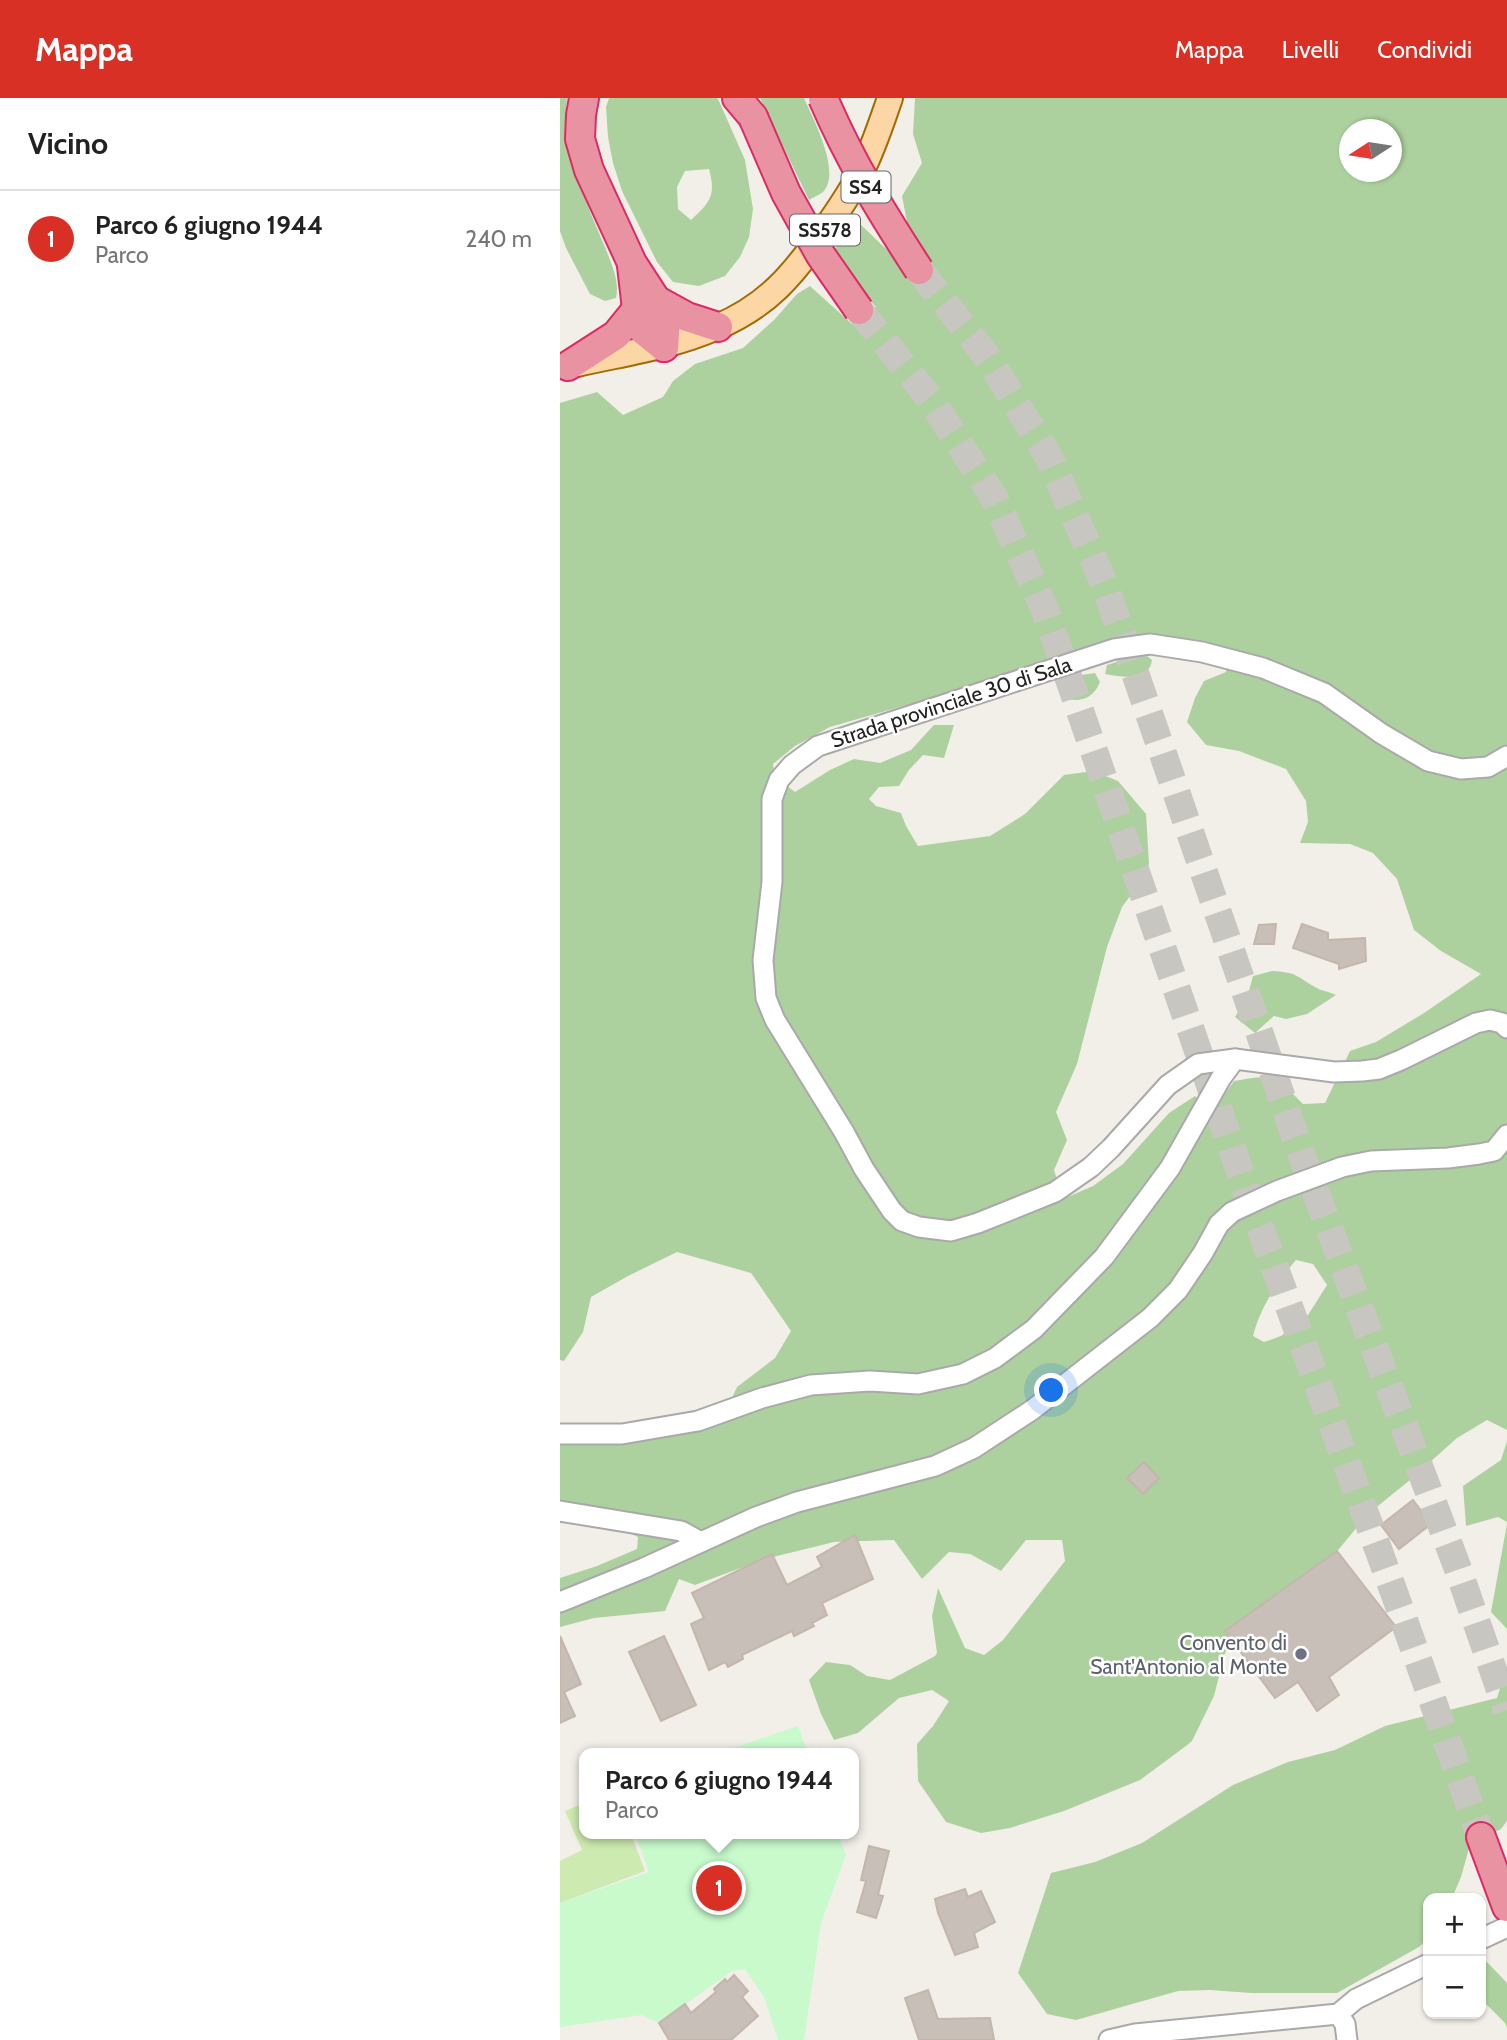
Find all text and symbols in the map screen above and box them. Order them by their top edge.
text: Mappa [35,29,133,69]
text: Mappa [1175,35,1244,64]
text: Livelli [1282,35,1339,64]
text: Condividi [1377,35,1472,64]
north arrow [1339,119,1402,182]
text: Vicino [28,125,108,162]
road number: SS4 [842,172,890,202]
text: Parco 6 giugno 1944 [95,209,323,241]
road number: SS578 [790,214,860,246]
text: 1 [47,225,55,253]
text: 240 m [465,225,532,253]
text: Parco [95,241,149,269]
street label: Strada provinciale 30 di Sala [828,651,1074,753]
your location [1034,1373,1068,1407]
place label: Convento di Sant'Antonio al Monte [1090,1630,1287,1679]
marker: Convento di Sant'Antonio al Monte [1293,1646,1309,1662]
popup [579,1748,859,1839]
text: Parco 6 giugno 1944 [605,1764,833,1796]
text: Parco [605,1796,659,1824]
pin: 1 [696,1862,742,1914]
map controls [1423,1893,1486,2019]
button: + [1423,1893,1486,1956]
button: − [1423,1956,1486,2019]

